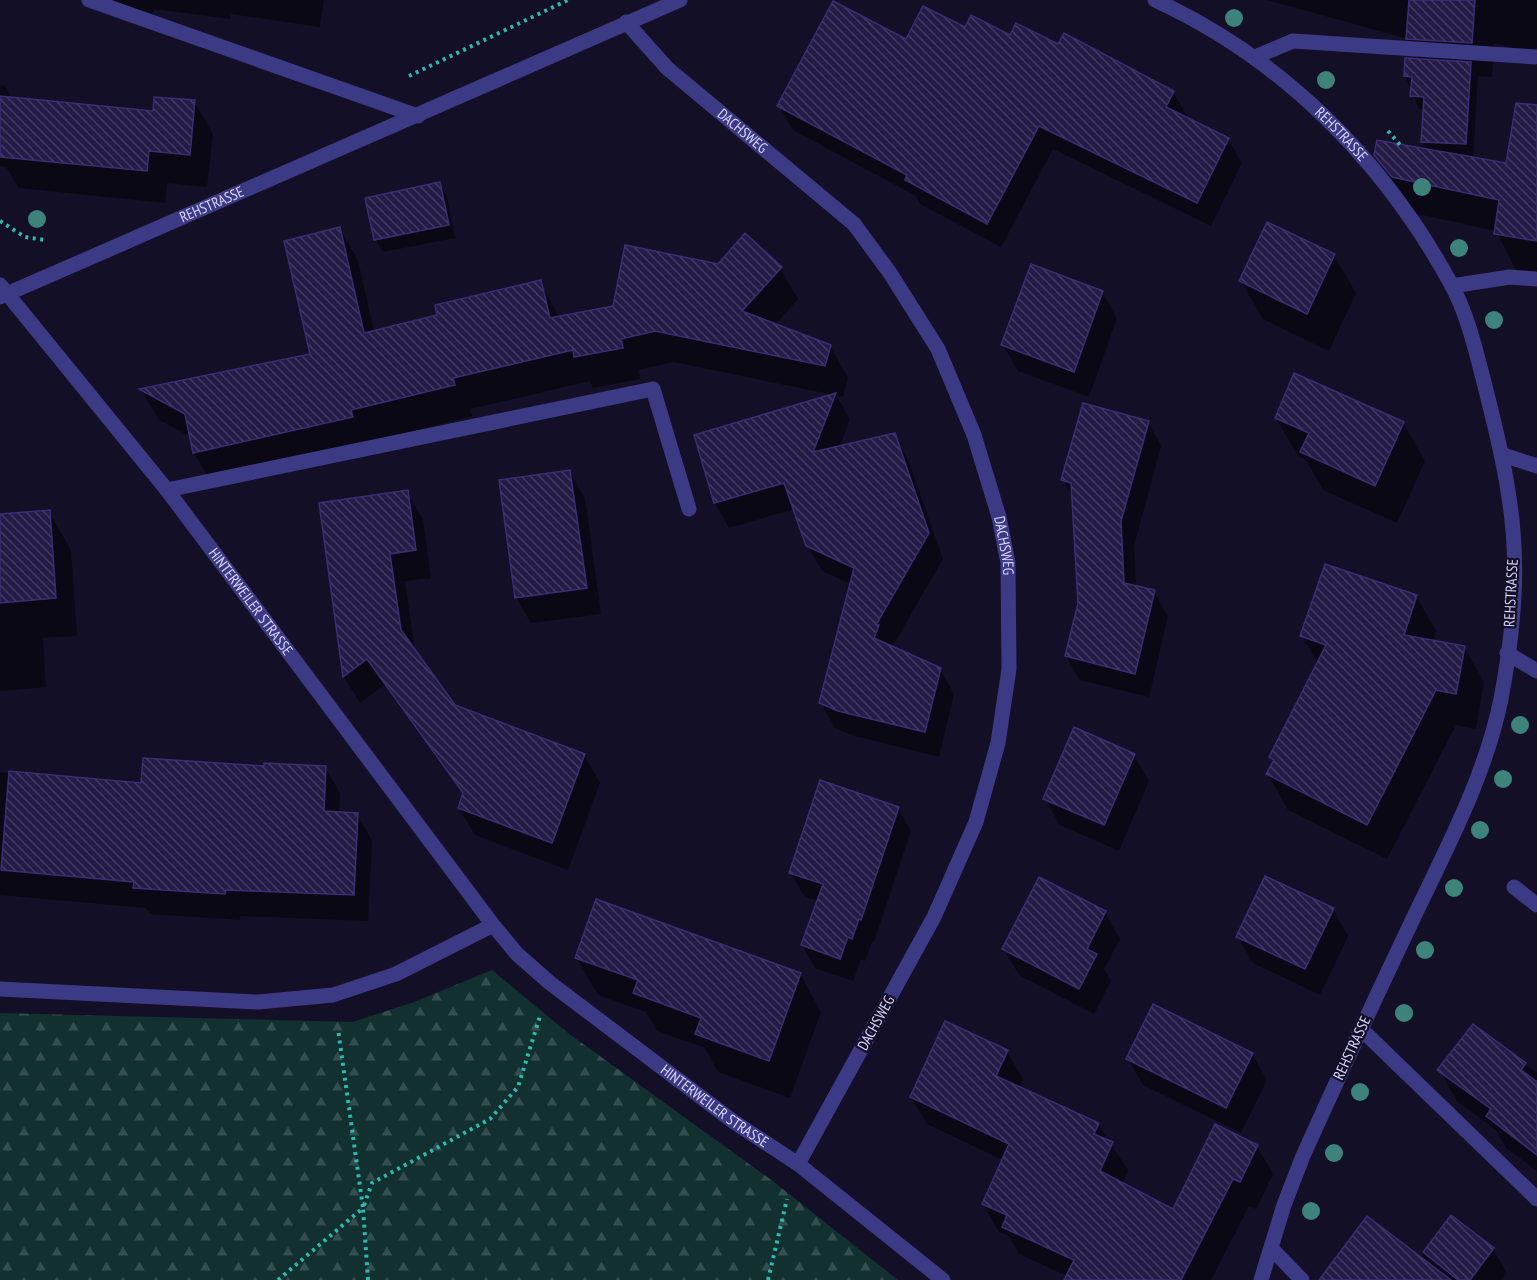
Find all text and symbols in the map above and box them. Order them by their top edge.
street label: REHSTRASSE [1311,103,1372,165]
street label: DACHSWEG [714,104,772,157]
street label: REHSTRASSE [176,182,246,226]
street label: DACHSWEG [990,514,1018,575]
street label: HINTERWEILER STRASSE [205,544,297,659]
street label: REHSTRASSE [1499,559,1522,627]
street label: DACHSWEG [853,992,898,1053]
street label: REHSTRASSE [1329,1013,1375,1083]
street label: HINTERWEILER STRASSE [657,1060,772,1151]

